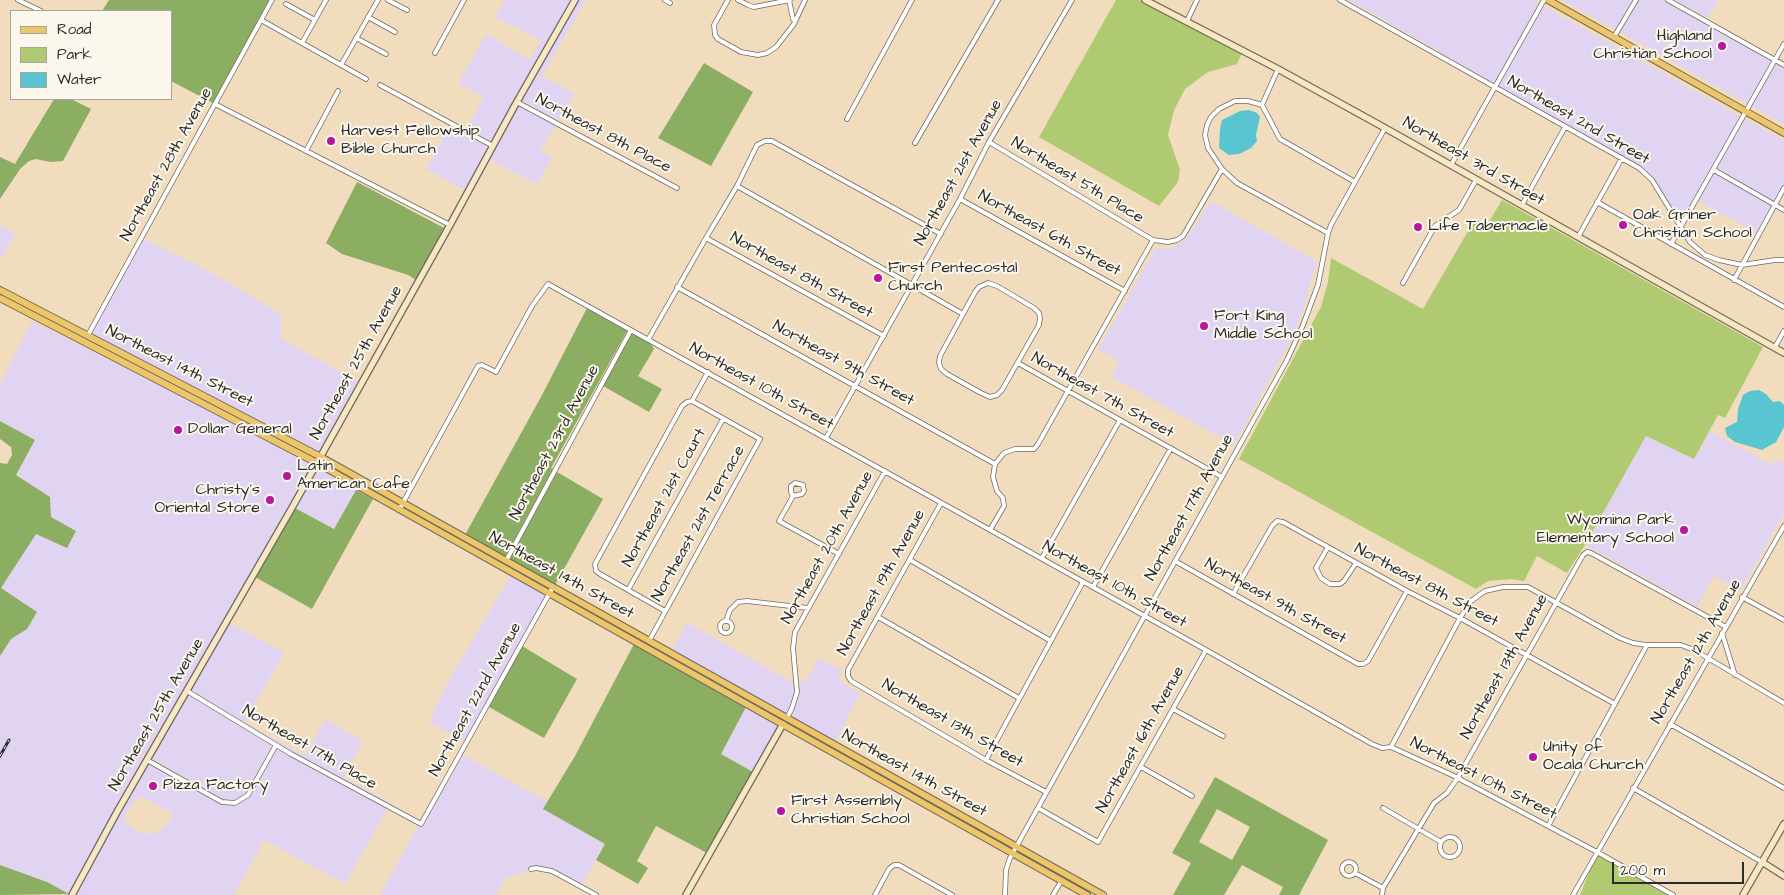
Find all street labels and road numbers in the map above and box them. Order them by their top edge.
street label: Northeast 2nd Street [1503,72,1653,170]
street label: Northeast 28th Avenue [117,85,217,245]
street label: Northeast 8th Place [532,90,674,178]
street label: Northeast 21st Avenue [911,97,1007,249]
street label: Northeast 3rd Street [1399,113,1547,211]
street label: Northeast 5th Place [1007,134,1147,228]
street label: Northeast 6th Street [974,187,1124,281]
street label: Northeast 8th Street [726,229,876,323]
street label: Northeast 25th Avenue [307,283,407,443]
street label: Northeast 9th Street [769,317,917,411]
street label: Northeast 14th Street [102,321,256,413]
street label: Northeast 10th Street [685,339,837,435]
street label: Northeast 7th Street [1027,349,1177,443]
street label: Northeast 23rd Avenue [506,362,604,524]
street label: Northeast 21st Court [619,425,711,571]
street label: Northeast 17th Avenue [1142,431,1238,585]
street label: Northeast 21st Terrace [648,443,750,605]
street label: Northeast 20th Avenue [778,468,878,628]
street label: Northeast 19th Avenue [834,507,930,659]
street label: Northeast 14th Street [485,528,637,624]
street label: Northeast 10th Street [1038,537,1190,633]
street label: Northeast 8th Street [1351,540,1501,632]
street label: Northeast 9th Street [1201,555,1349,649]
street label: Northeast 12th Avenue [1648,576,1746,728]
street label: Northeast 13th Avenue [1457,591,1553,743]
street label: Northeast 22nd Avenue [426,620,526,780]
street label: Northeast 25th Avenue [105,635,209,795]
street label: Northeast 16th Avenue [1093,663,1189,817]
street label: Northeast 13th Street [878,676,1026,772]
street label: Northeast 17th Place [238,702,380,794]
street label: Northeast 14th Street [838,726,990,822]
street label: Northeast 10th Street [1406,734,1560,824]

